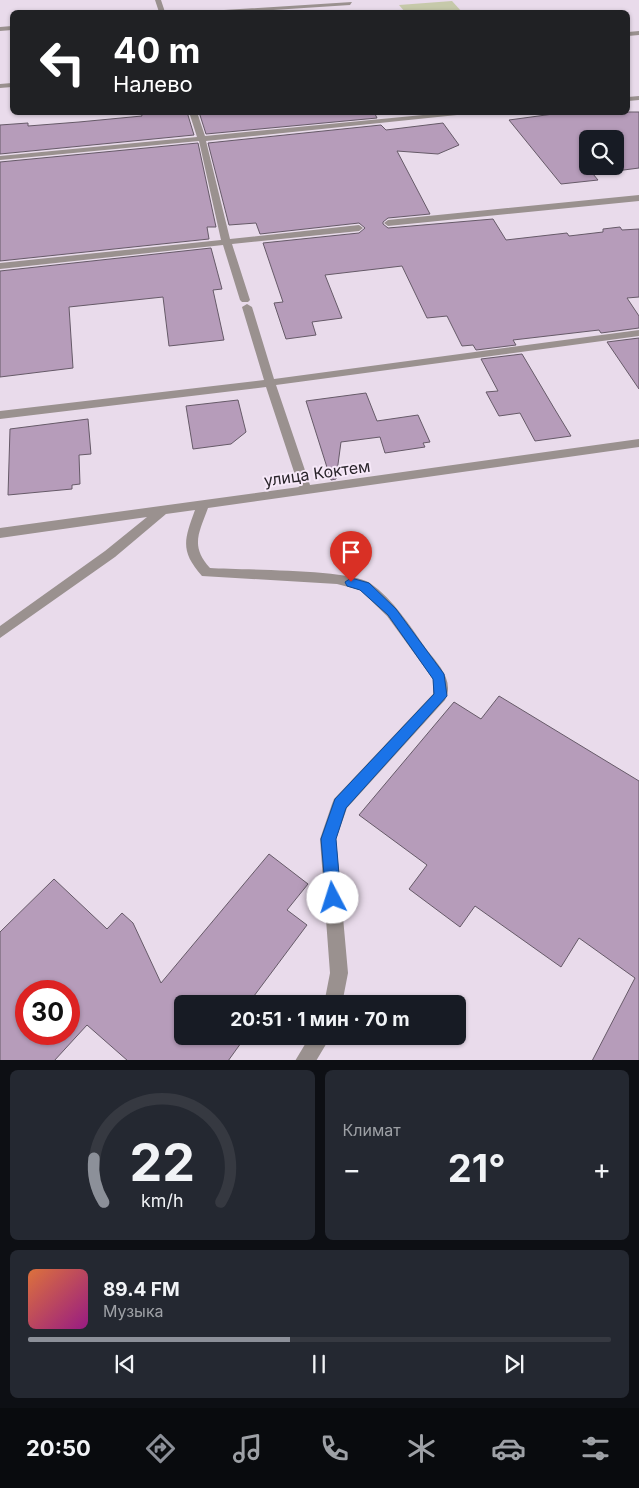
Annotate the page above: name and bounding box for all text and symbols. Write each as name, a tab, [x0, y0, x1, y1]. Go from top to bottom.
text: 40 m	[113, 29, 201, 71]
icon: left	[30, 30, 95, 95]
text: Налево	[113, 71, 193, 97]
map controls	[579, 130, 624, 175]
button: search	[579, 130, 624, 175]
street label: улица Коктем	[263, 456, 371, 490]
pin	[330, 531, 372, 582]
icon: arrive	[337, 538, 365, 566]
position arrow	[306, 871, 358, 923]
speed limit sign: 30	[15, 980, 80, 1045]
text: 20:51 · 1 мин · 70 m	[230, 1008, 410, 1031]
text: Климат	[343, 1120, 401, 1140]
text: 22	[129, 1131, 195, 1194]
text: 21°	[448, 1145, 506, 1191]
text: −	[343, 1152, 361, 1186]
text: +	[592, 1152, 611, 1186]
text: km/h	[141, 1190, 183, 1211]
text: 89.4 FM	[103, 1278, 180, 1301]
text: Музыка	[103, 1301, 164, 1321]
icon: previous	[111, 1350, 139, 1378]
icon: pause	[305, 1350, 333, 1378]
icon: next	[500, 1350, 528, 1378]
icon: directions	[143, 1431, 178, 1466]
icon: music	[230, 1431, 265, 1466]
icon: phone	[317, 1431, 352, 1466]
icon: climate	[404, 1431, 439, 1466]
icon: car	[491, 1431, 526, 1466]
icon: filters	[578, 1431, 613, 1466]
text: 20:50	[26, 1435, 91, 1461]

